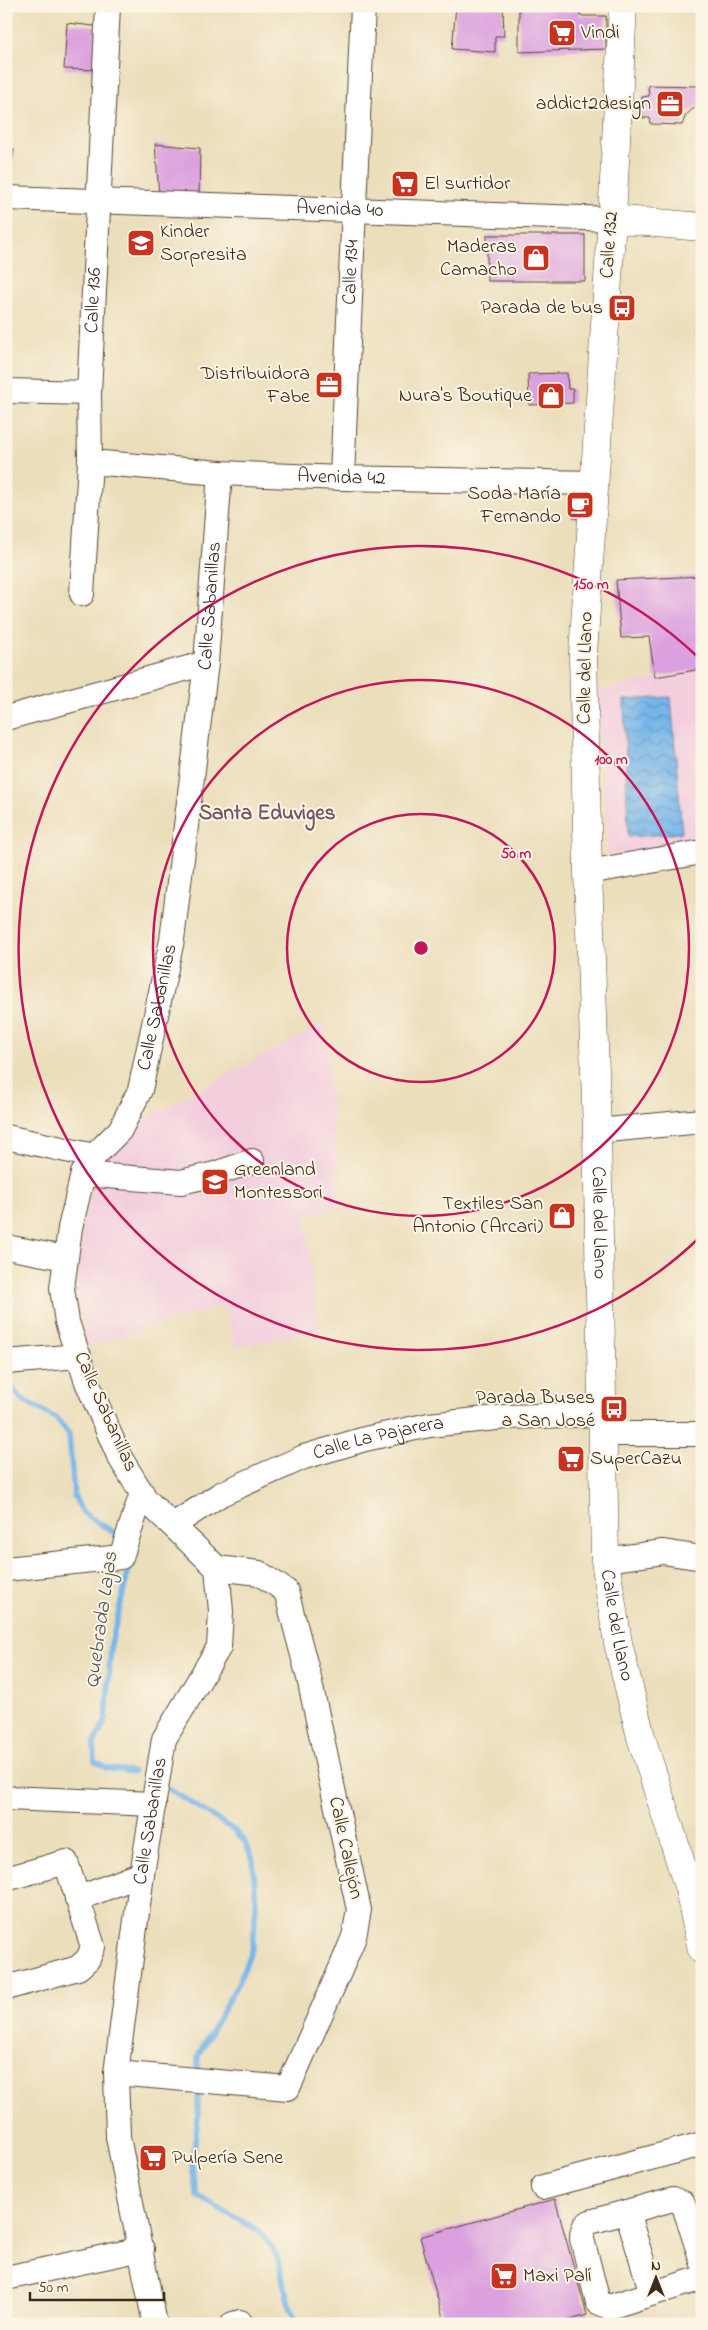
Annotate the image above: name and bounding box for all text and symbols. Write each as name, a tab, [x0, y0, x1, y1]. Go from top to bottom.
supermarket icon: Vindi	[547, 18, 577, 48]
place label: Vindi	[580, 19, 620, 48]
office icon: addict2design	[655, 89, 685, 119]
place label: addict2design	[536, 90, 651, 120]
supermarket icon: El surtidor	[390, 169, 420, 199]
place label: El surtidor	[424, 170, 511, 199]
street label: Avenida 40	[296, 194, 384, 226]
street label: Calle 132	[593, 211, 627, 279]
place label: Kinder Sorpresita	[160, 218, 247, 270]
school or university icon: Kinder Sorpresita	[126, 228, 156, 258]
place label: Maderas Camacho	[440, 233, 517, 285]
street label: Calle 134	[335, 239, 367, 306]
shop icon: Maderas Camacho	[521, 243, 551, 273]
street label: Calle 136	[77, 267, 110, 334]
bus stop icon: Parada de bus	[607, 293, 637, 323]
place label: Parada de bus	[480, 294, 603, 323]
place label: Distribuidora Fabe	[200, 360, 310, 412]
office icon: Distribuidora Fabe	[314, 370, 344, 400]
shop icon: Nura's Boutique	[536, 381, 566, 411]
place label: Nura's Boutique	[399, 382, 532, 411]
street label: Avenida 42	[297, 462, 386, 493]
place label: Soda María Fernando	[467, 480, 561, 532]
cafe icon: Soda María Fernando	[565, 490, 595, 520]
street label: Calle Sabanillas	[191, 541, 229, 672]
text: 150 m	[573, 574, 609, 596]
street label: Calle del Llano	[571, 611, 601, 725]
text: 100 m	[594, 749, 628, 771]
district label: Santa Eduviges	[199, 799, 336, 831]
text: 50 m	[501, 843, 532, 865]
centre of rings	[412, 939, 430, 957]
street label: Calle Sabanillas	[130, 941, 185, 1073]
place label: Greenland Montessori	[234, 1156, 323, 1208]
street label: Calle del Llano	[583, 1166, 614, 1279]
school or university icon: Greenland Montessori	[200, 1167, 230, 1197]
place label: Textiles San Antonio (Arcari)	[413, 1190, 543, 1242]
shop icon: Textiles San Antonio (Arcari)	[547, 1201, 577, 1231]
street label: Calle Sabanillas	[66, 1347, 144, 1477]
place label: Parada Buses a San José	[476, 1384, 595, 1436]
bus stop icon: Parada Buses a San José	[599, 1394, 629, 1424]
street label: Calle La Pajarera	[310, 1409, 445, 1468]
supermarket icon: SuperCazu	[556, 1444, 586, 1474]
place label: SuperCazu	[590, 1445, 682, 1474]
water label: Quebrada Lajas	[78, 1550, 126, 1690]
street label: Calle del Llano	[592, 1568, 641, 1684]
street label: Calle Sabanillas	[126, 1755, 175, 1887]
street label: Calle Callejón	[320, 1794, 370, 1902]
supermarket icon: Pulpería Sene	[138, 2143, 168, 2173]
place label: Pulpería Sene	[172, 2144, 283, 2173]
north arrow	[630, 2252, 680, 2302]
text: N	[651, 2256, 661, 2277]
supermarket icon: Maxi Palí	[489, 2261, 519, 2291]
place label: Maxi Palí	[523, 2262, 592, 2291]
scale bar	[30, 2270, 164, 2302]
text: 50 m	[38, 2277, 69, 2299]

